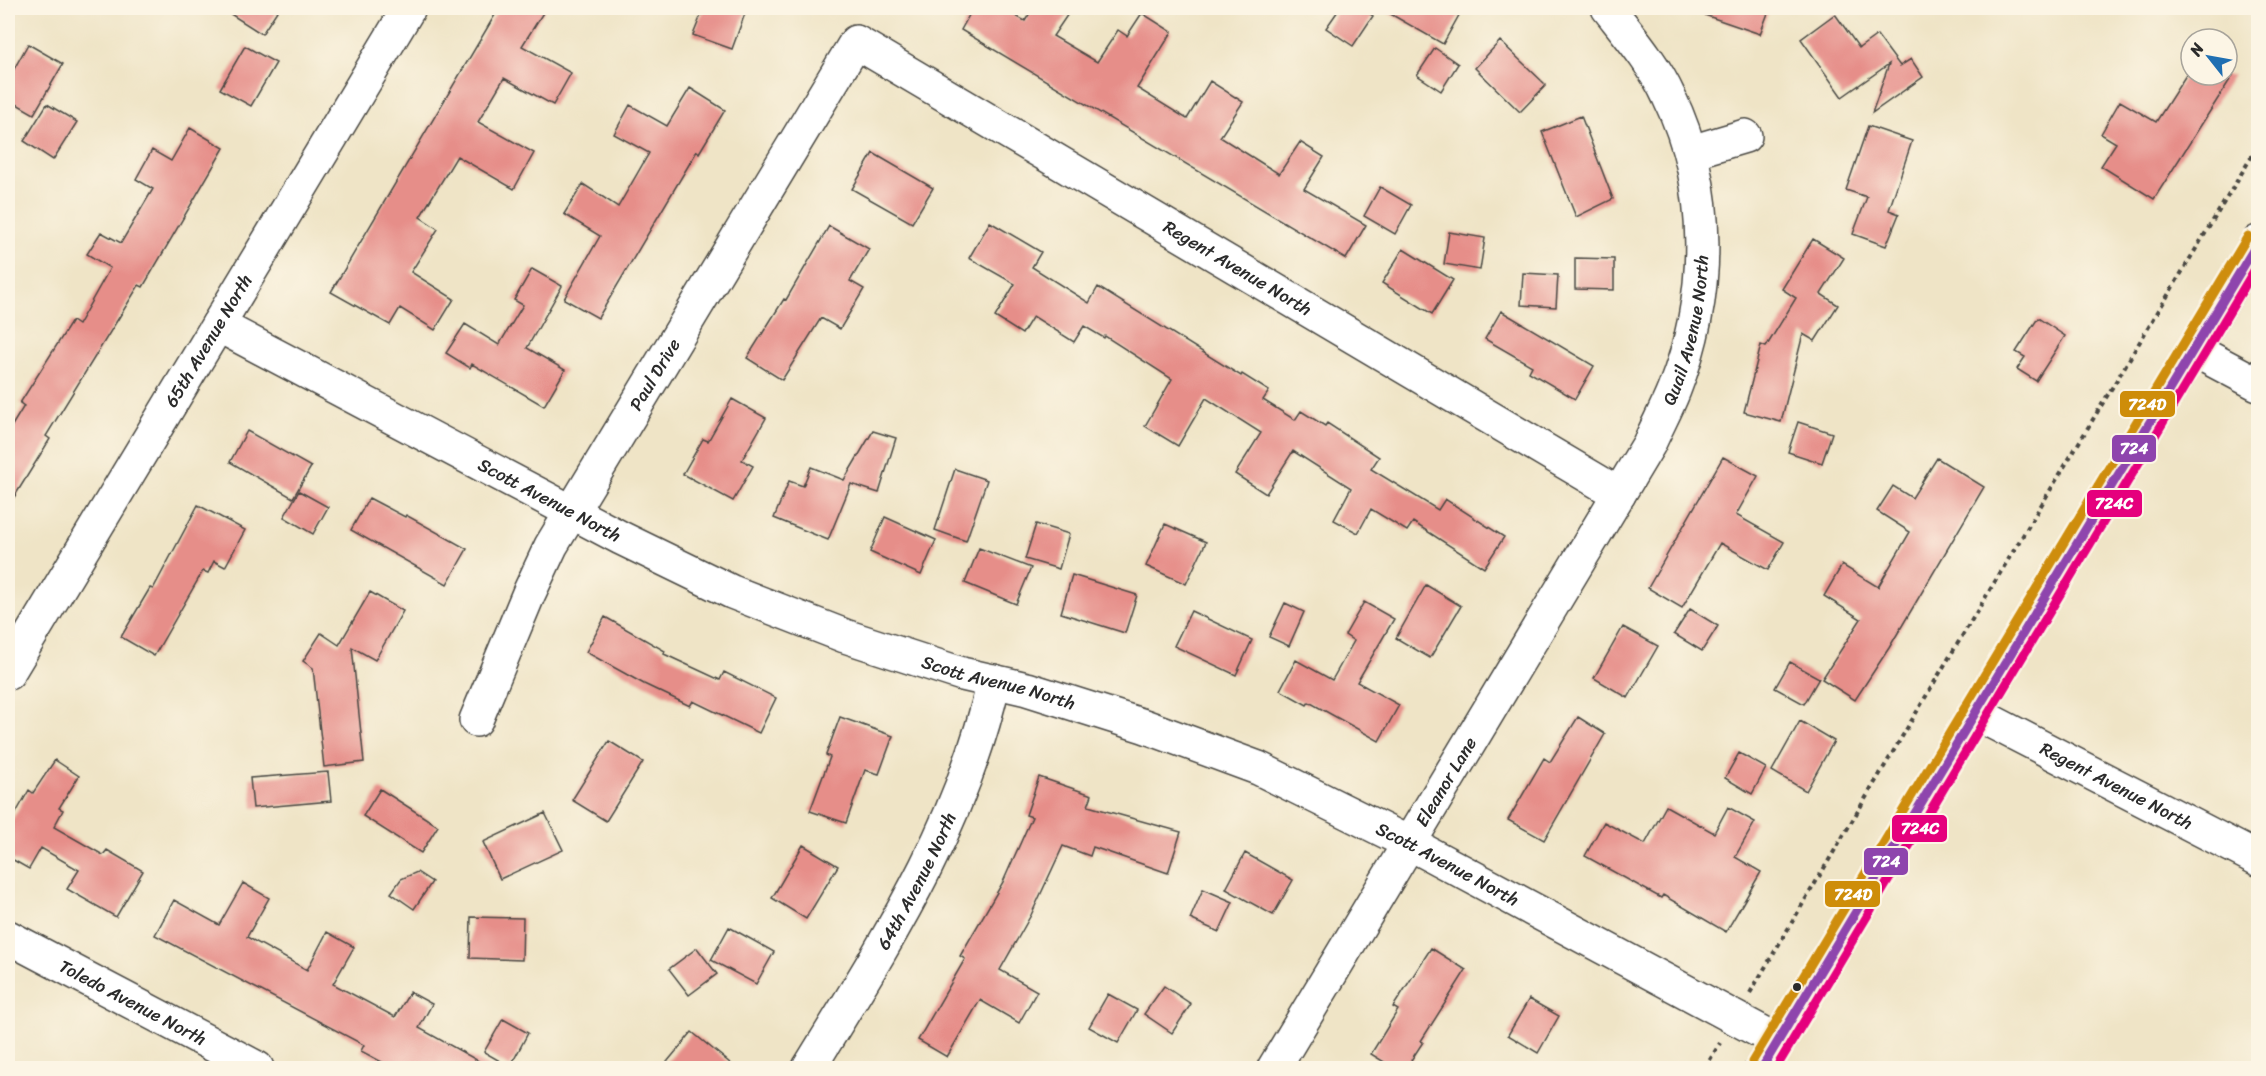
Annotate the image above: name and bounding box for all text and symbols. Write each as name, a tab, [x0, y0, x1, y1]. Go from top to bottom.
north arrow	[2179, 27, 2239, 87]
text: N	[2181, 37, 2212, 63]
street label: Regent Avenue North	[1157, 211, 1318, 325]
street label: Quail Avenue North	[1653, 255, 1718, 411]
street label: 65th Avenue North	[156, 268, 261, 414]
street label: Paul Drive	[620, 332, 689, 417]
line badge: 724D	[2119, 390, 2176, 418]
text: 724D	[2128, 390, 2166, 419]
line badge: 724	[2111, 434, 2157, 463]
text: 724	[2120, 434, 2148, 463]
street label: Scott Avenue North	[472, 449, 627, 551]
line badge: 724C	[2086, 489, 2143, 518]
text: 724C	[2095, 489, 2134, 518]
street label: Scott Avenue North	[917, 646, 1079, 719]
street label: Eleanor Lane	[1406, 730, 1486, 833]
street label: Regent Avenue North	[2034, 733, 2199, 839]
street label: 64th Avenue North	[868, 807, 965, 956]
street label: Scott Avenue North	[1370, 813, 1525, 915]
line badge: 724C	[1891, 814, 1948, 843]
text: 724C	[1901, 814, 1940, 843]
line badge: 724	[1863, 847, 1909, 876]
text: 724	[1872, 847, 1900, 876]
line badge: 724D	[1824, 880, 1881, 908]
text: 724D	[1834, 880, 1872, 909]
street label: Toledo Avenue North	[53, 951, 212, 1055]
unlabelled marker	[1791, 981, 1803, 993]

